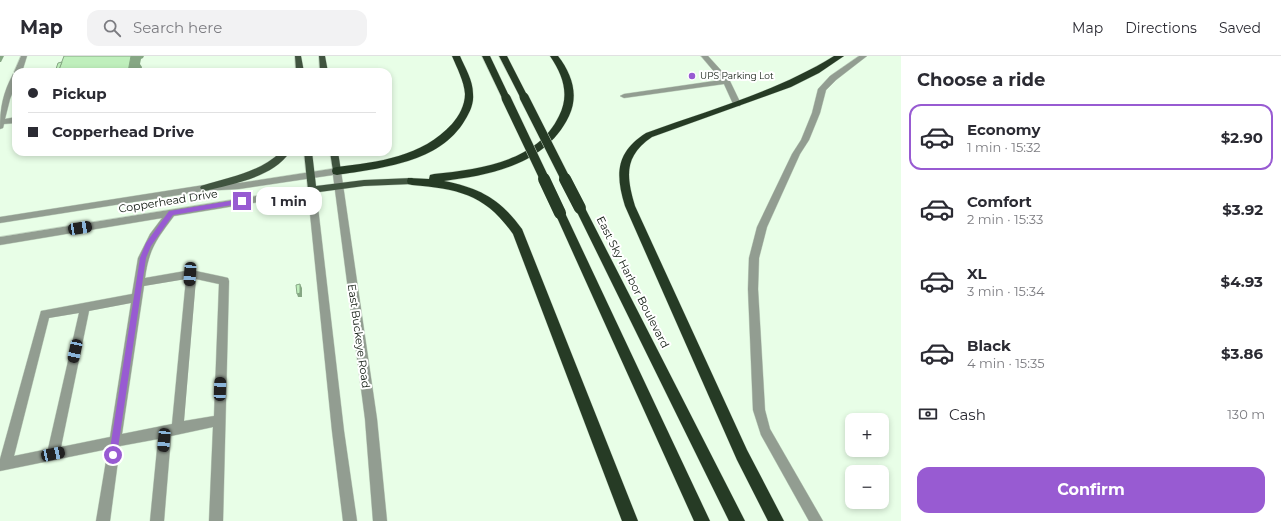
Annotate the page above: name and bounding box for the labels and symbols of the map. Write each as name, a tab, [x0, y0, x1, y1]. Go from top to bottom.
place label: UPS Parking Lot	[700, 70, 774, 81]
marker: UPS Parking Lot	[687, 71, 697, 81]
street label: Copperhead Drive	[118, 186, 219, 216]
callout: 1 min	[256, 187, 322, 215]
route end	[233, 192, 251, 210]
street label: East Sky Harbor Boulevard	[594, 214, 672, 350]
car	[67, 220, 93, 236]
car	[183, 262, 197, 286]
street label: East Buckeye Road	[345, 283, 373, 389]
car	[67, 338, 83, 364]
car	[214, 377, 226, 401]
car	[157, 428, 171, 452]
car	[40, 446, 66, 462]
route start	[104, 446, 122, 464]

